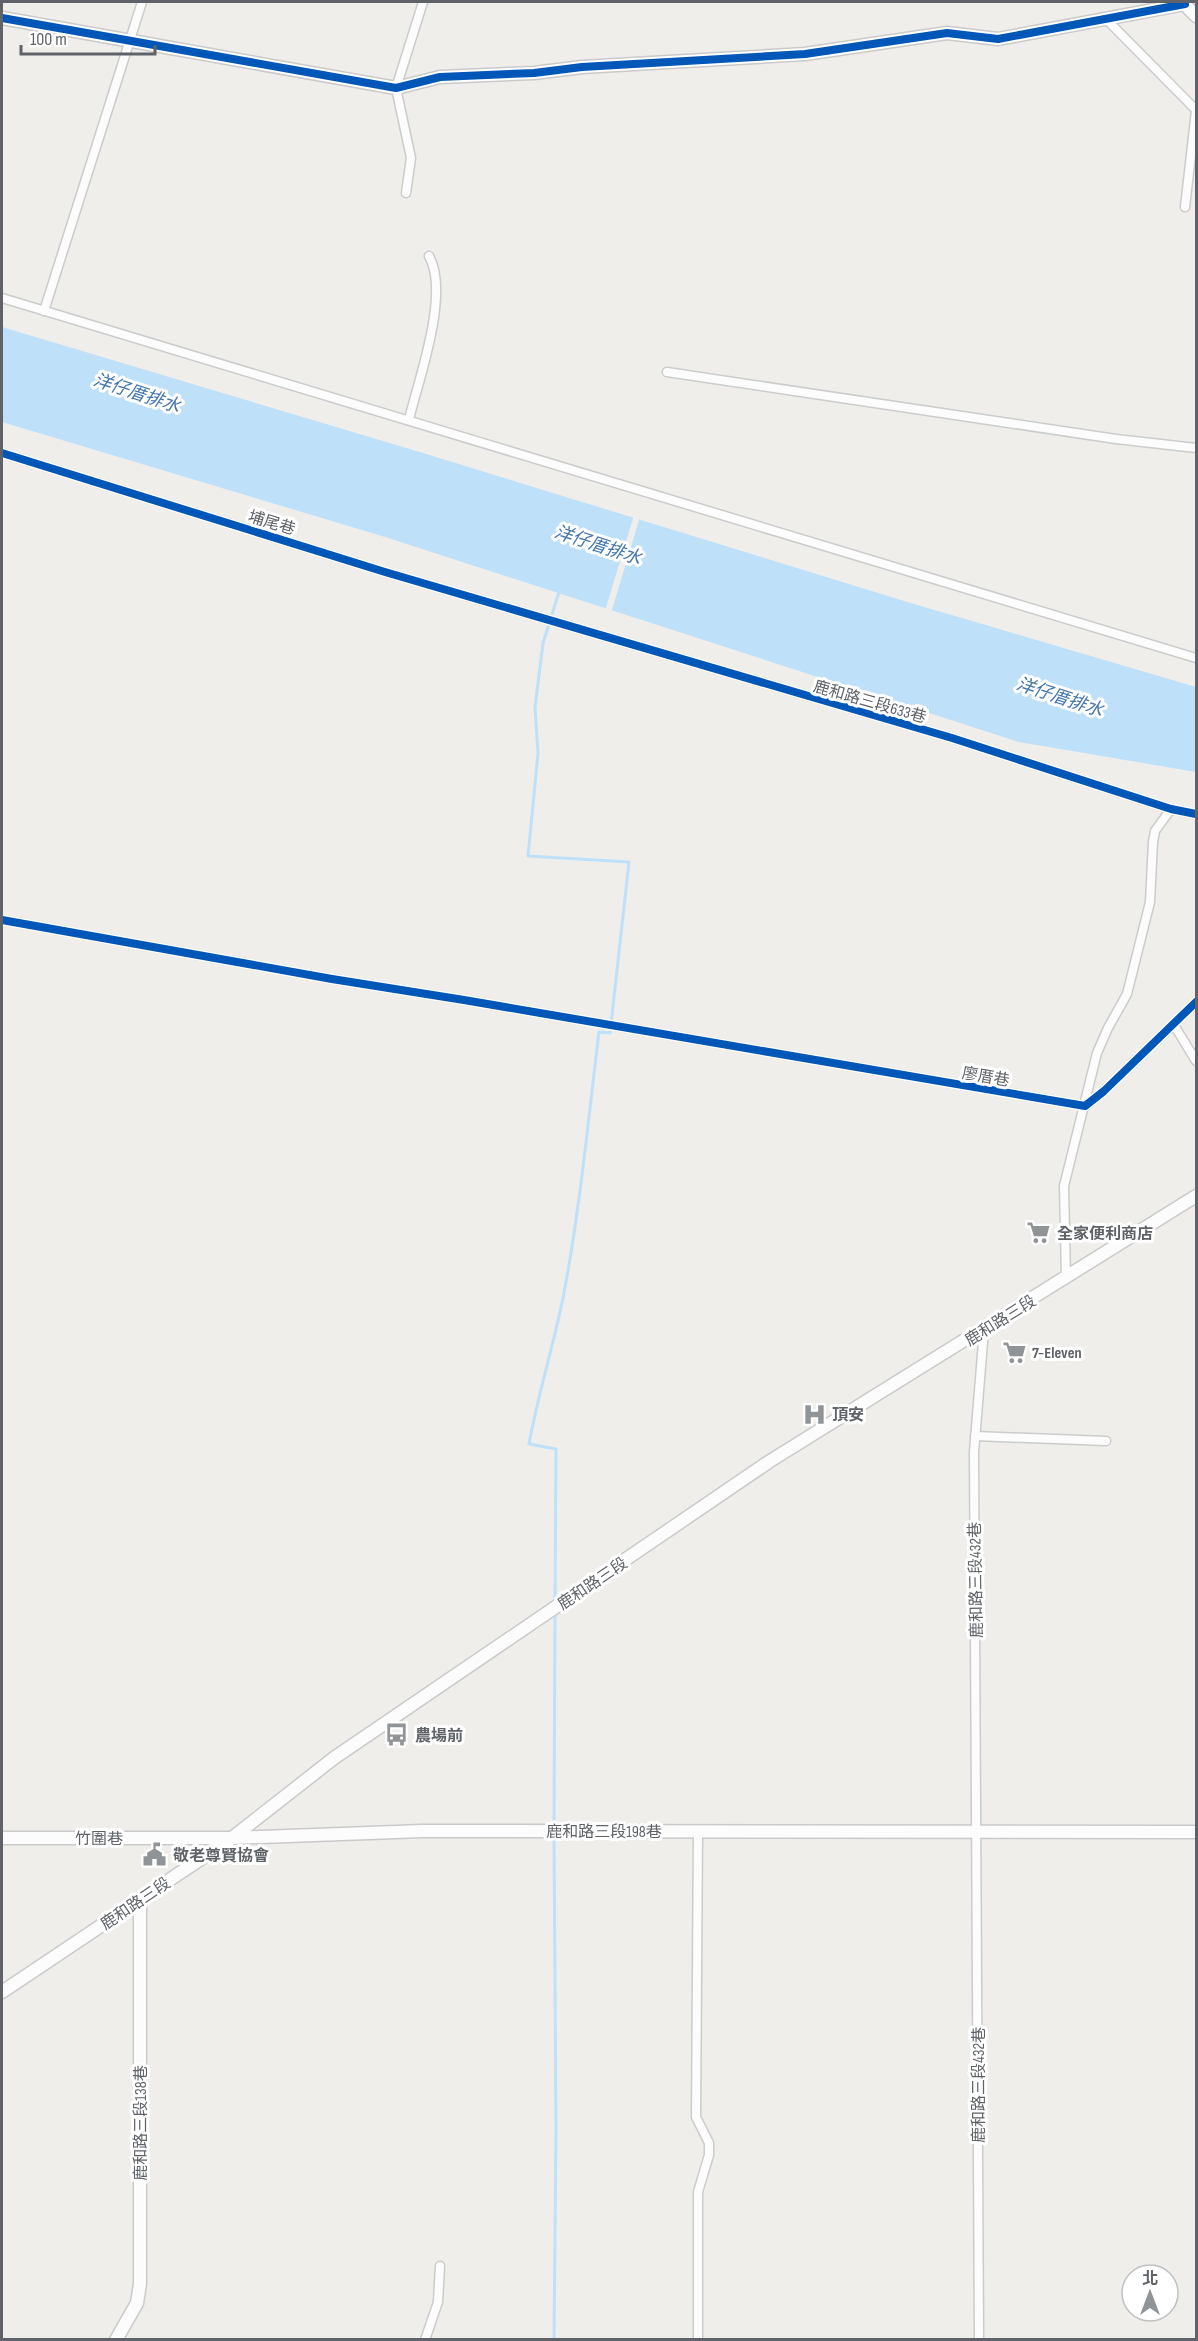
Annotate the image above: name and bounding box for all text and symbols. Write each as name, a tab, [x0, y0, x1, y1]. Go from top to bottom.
scale bar	[21, 18, 154, 56]
text: 100 m	[30, 29, 67, 50]
water label: 洋仔厝排水	[91, 370, 184, 418]
street label: 埔尾巷	[246, 507, 297, 540]
water label: 洋仔厝排水	[552, 522, 645, 570]
water label: 洋仔厝排水	[1014, 674, 1107, 722]
street label: 鹿和路三段633巷	[811, 677, 928, 728]
street label: 廖厝巷	[960, 1064, 1011, 1091]
supermarket icon: 全家便利商店	[1026, 1220, 1052, 1246]
place label: 全家便利商店	[1057, 1225, 1153, 1244]
street label: 鹿和路三段	[962, 1292, 1040, 1351]
supermarket icon: 7-Eleven	[1001, 1339, 1027, 1365]
place label: 7-Eleven	[1032, 1344, 1082, 1363]
hospital icon: 頂安	[801, 1401, 827, 1427]
place label: 頂安	[832, 1406, 864, 1425]
street label: 鹿和路三段432巷	[966, 1522, 987, 1638]
street label: 鹿和路三段	[554, 1554, 631, 1614]
bus stop icon: 農場前	[384, 1722, 410, 1748]
place label: 農場前	[415, 1727, 463, 1746]
street label: 鹿和路三段198巷	[546, 1823, 662, 1842]
street label: 竹圍巷	[75, 1830, 123, 1849]
public building icon: 敬老尊賢協會	[142, 1842, 168, 1868]
place label: 敬老尊賢協會	[173, 1846, 269, 1866]
street label: 鹿和路三段	[97, 1874, 174, 1934]
street label: 鹿和路三段432巷	[970, 2027, 989, 2143]
street label: 鹿和路三段138巷	[132, 2065, 151, 2181]
north arrow	[1120, 2263, 1180, 2323]
text: 北	[1142, 2270, 1158, 2289]

